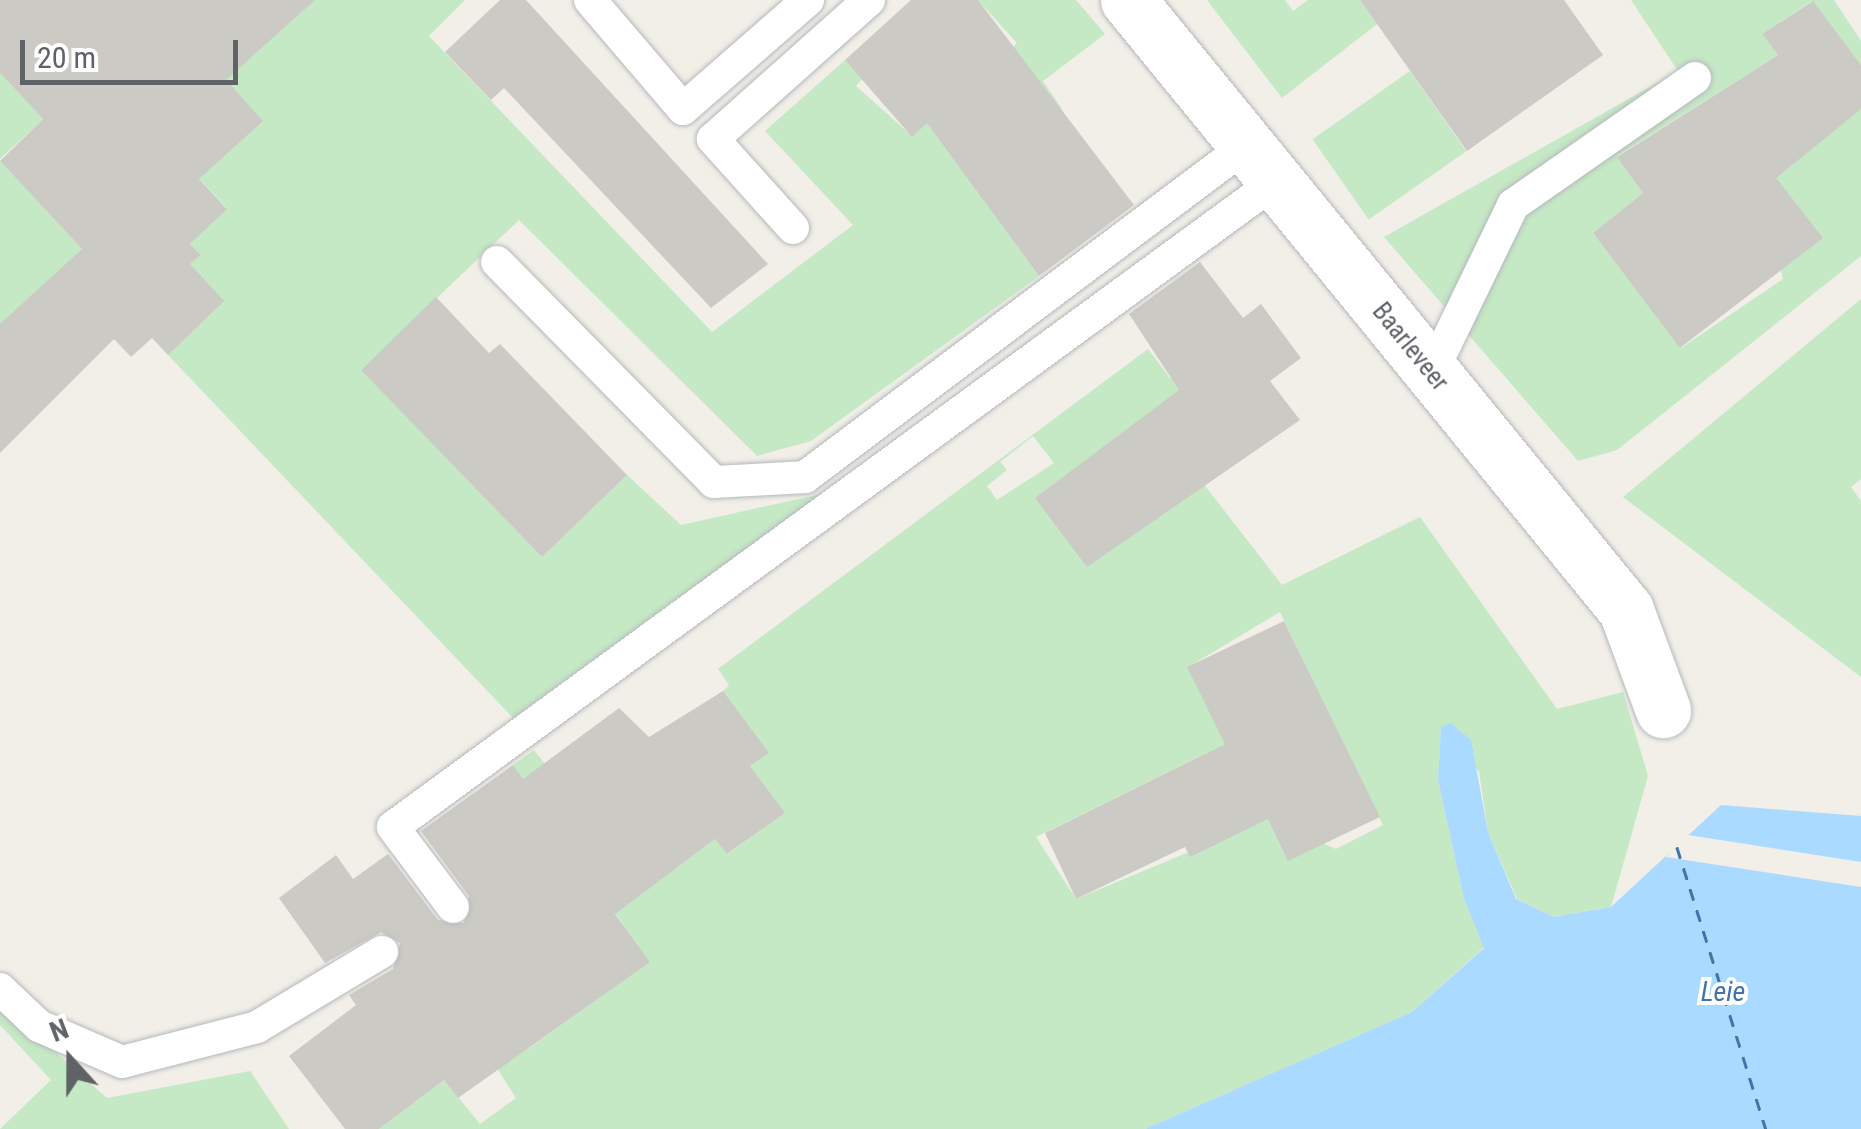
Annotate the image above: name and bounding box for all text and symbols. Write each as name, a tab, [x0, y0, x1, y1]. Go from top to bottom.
scale bar	[25, 20, 242, 82]
text: 20 m	[37, 40, 96, 75]
street label: Baarleveer	[1366, 297, 1454, 397]
water label: Leie	[1701, 975, 1745, 1009]
north arrow	[20, 1009, 120, 1109]
text: N	[45, 1012, 73, 1049]

